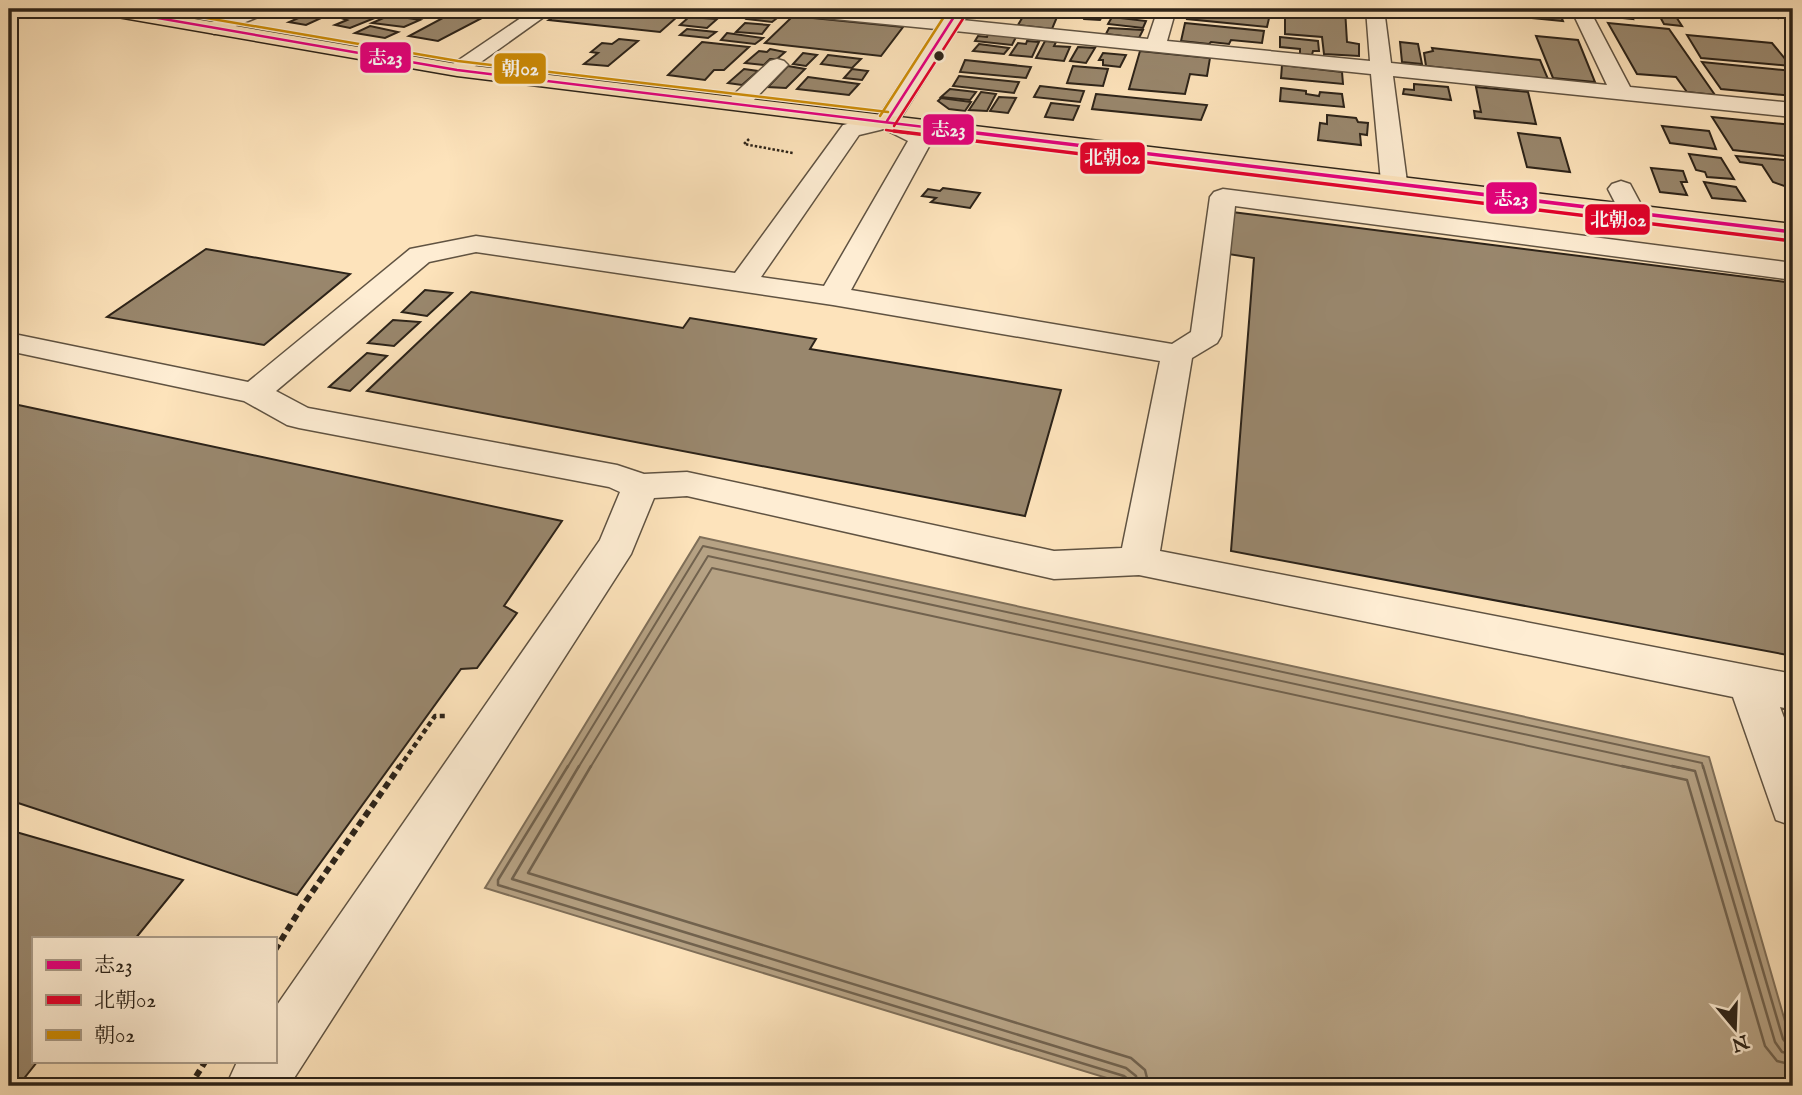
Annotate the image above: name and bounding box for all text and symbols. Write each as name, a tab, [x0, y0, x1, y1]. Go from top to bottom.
line badge: 志23	[359, 41, 412, 74]
text: 志23	[367, 47, 403, 71]
unlabelled marker	[932, 49, 946, 63]
line badge: 朝02	[493, 52, 547, 85]
text: 朝02	[501, 58, 539, 82]
line badge: 志23	[922, 113, 975, 146]
text: 志23	[930, 119, 966, 143]
line badge: 北朝02	[1079, 141, 1146, 175]
text: 北朝02	[1084, 147, 1140, 171]
line badge: 志23	[1485, 181, 1538, 215]
text: 志23	[1493, 188, 1529, 212]
line badge: 北朝02	[1584, 203, 1651, 236]
text: 北朝02	[1590, 209, 1646, 233]
legend	[32, 937, 276, 1064]
text: 志23	[94, 953, 133, 980]
text: 北朝02	[94, 988, 156, 1015]
north arrow	[1700, 993, 1770, 1064]
text: 朝02	[94, 1023, 135, 1050]
text: N	[1728, 1028, 1753, 1056]

